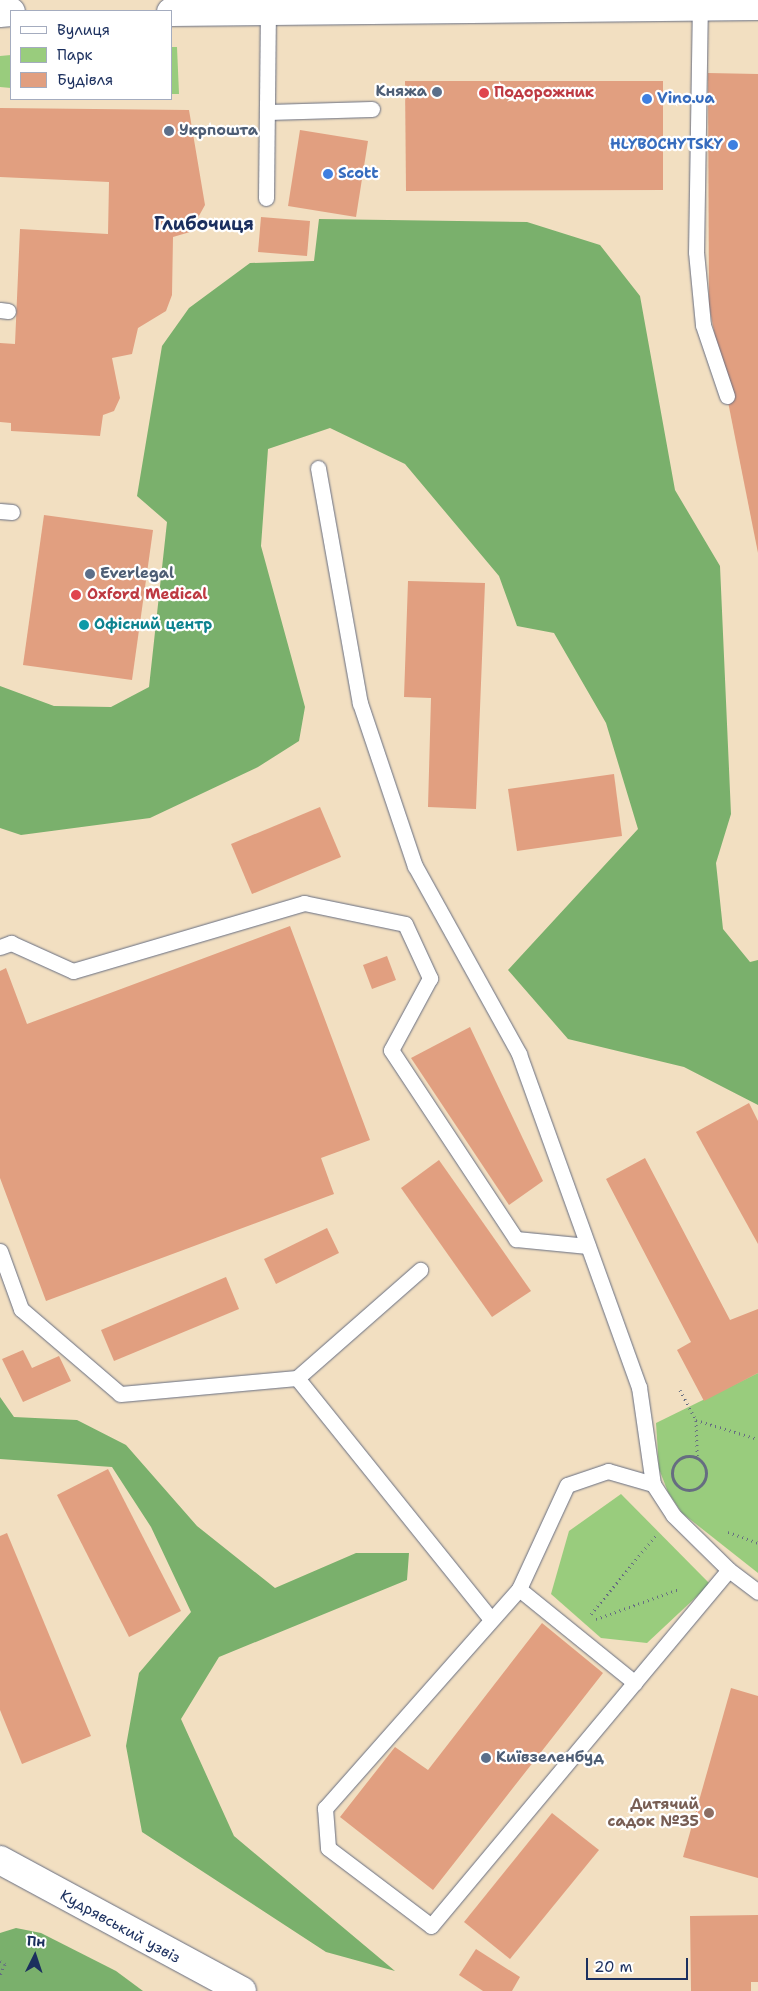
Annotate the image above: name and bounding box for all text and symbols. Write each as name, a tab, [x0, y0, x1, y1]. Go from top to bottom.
legend	[10, 10, 172, 100]
text: Вулиця	[57, 20, 110, 40]
text: Парк	[57, 45, 93, 65]
text: Будівля	[57, 70, 113, 90]
place label: Княжа	[375, 83, 427, 101]
place label: Подорожник	[494, 84, 594, 102]
marker: Княжа	[431, 86, 443, 98]
marker: Подорожник	[478, 87, 490, 99]
place label: Vino.ua	[657, 90, 715, 108]
marker: Vino.ua	[641, 93, 653, 105]
place label: Укрпошта	[179, 122, 258, 140]
marker: Укрпошта	[163, 125, 175, 137]
place label: HLYBOCHYTSKY	[610, 136, 723, 154]
marker: HLYBOCHYTSKY	[727, 139, 739, 151]
place label: Scott	[338, 165, 379, 183]
marker: Scott	[322, 168, 334, 180]
district label: Глибочиця	[154, 213, 254, 235]
place label: Everlegal	[100, 565, 174, 583]
marker: Everlegal	[84, 568, 96, 580]
place label: Oxford Medical	[87, 586, 208, 604]
marker: Oxford Medical	[69, 588, 83, 602]
place label: Офісний центр	[94, 616, 212, 634]
marker: Офісний центр	[78, 619, 90, 631]
place label: Київзеленбуд	[496, 1749, 604, 1767]
marker: Київзеленбуд	[480, 1752, 492, 1764]
place label: Дитячий садок №35	[608, 1795, 699, 1830]
marker: Дитячий садок №35	[703, 1807, 715, 1819]
street label: Кудрявський узвіз	[57, 1887, 183, 1967]
north arrow	[10, 1931, 60, 1981]
text: Пн	[26, 1931, 46, 1951]
scale bar	[588, 1948, 690, 1980]
text: 20 m	[594, 1957, 633, 1977]

